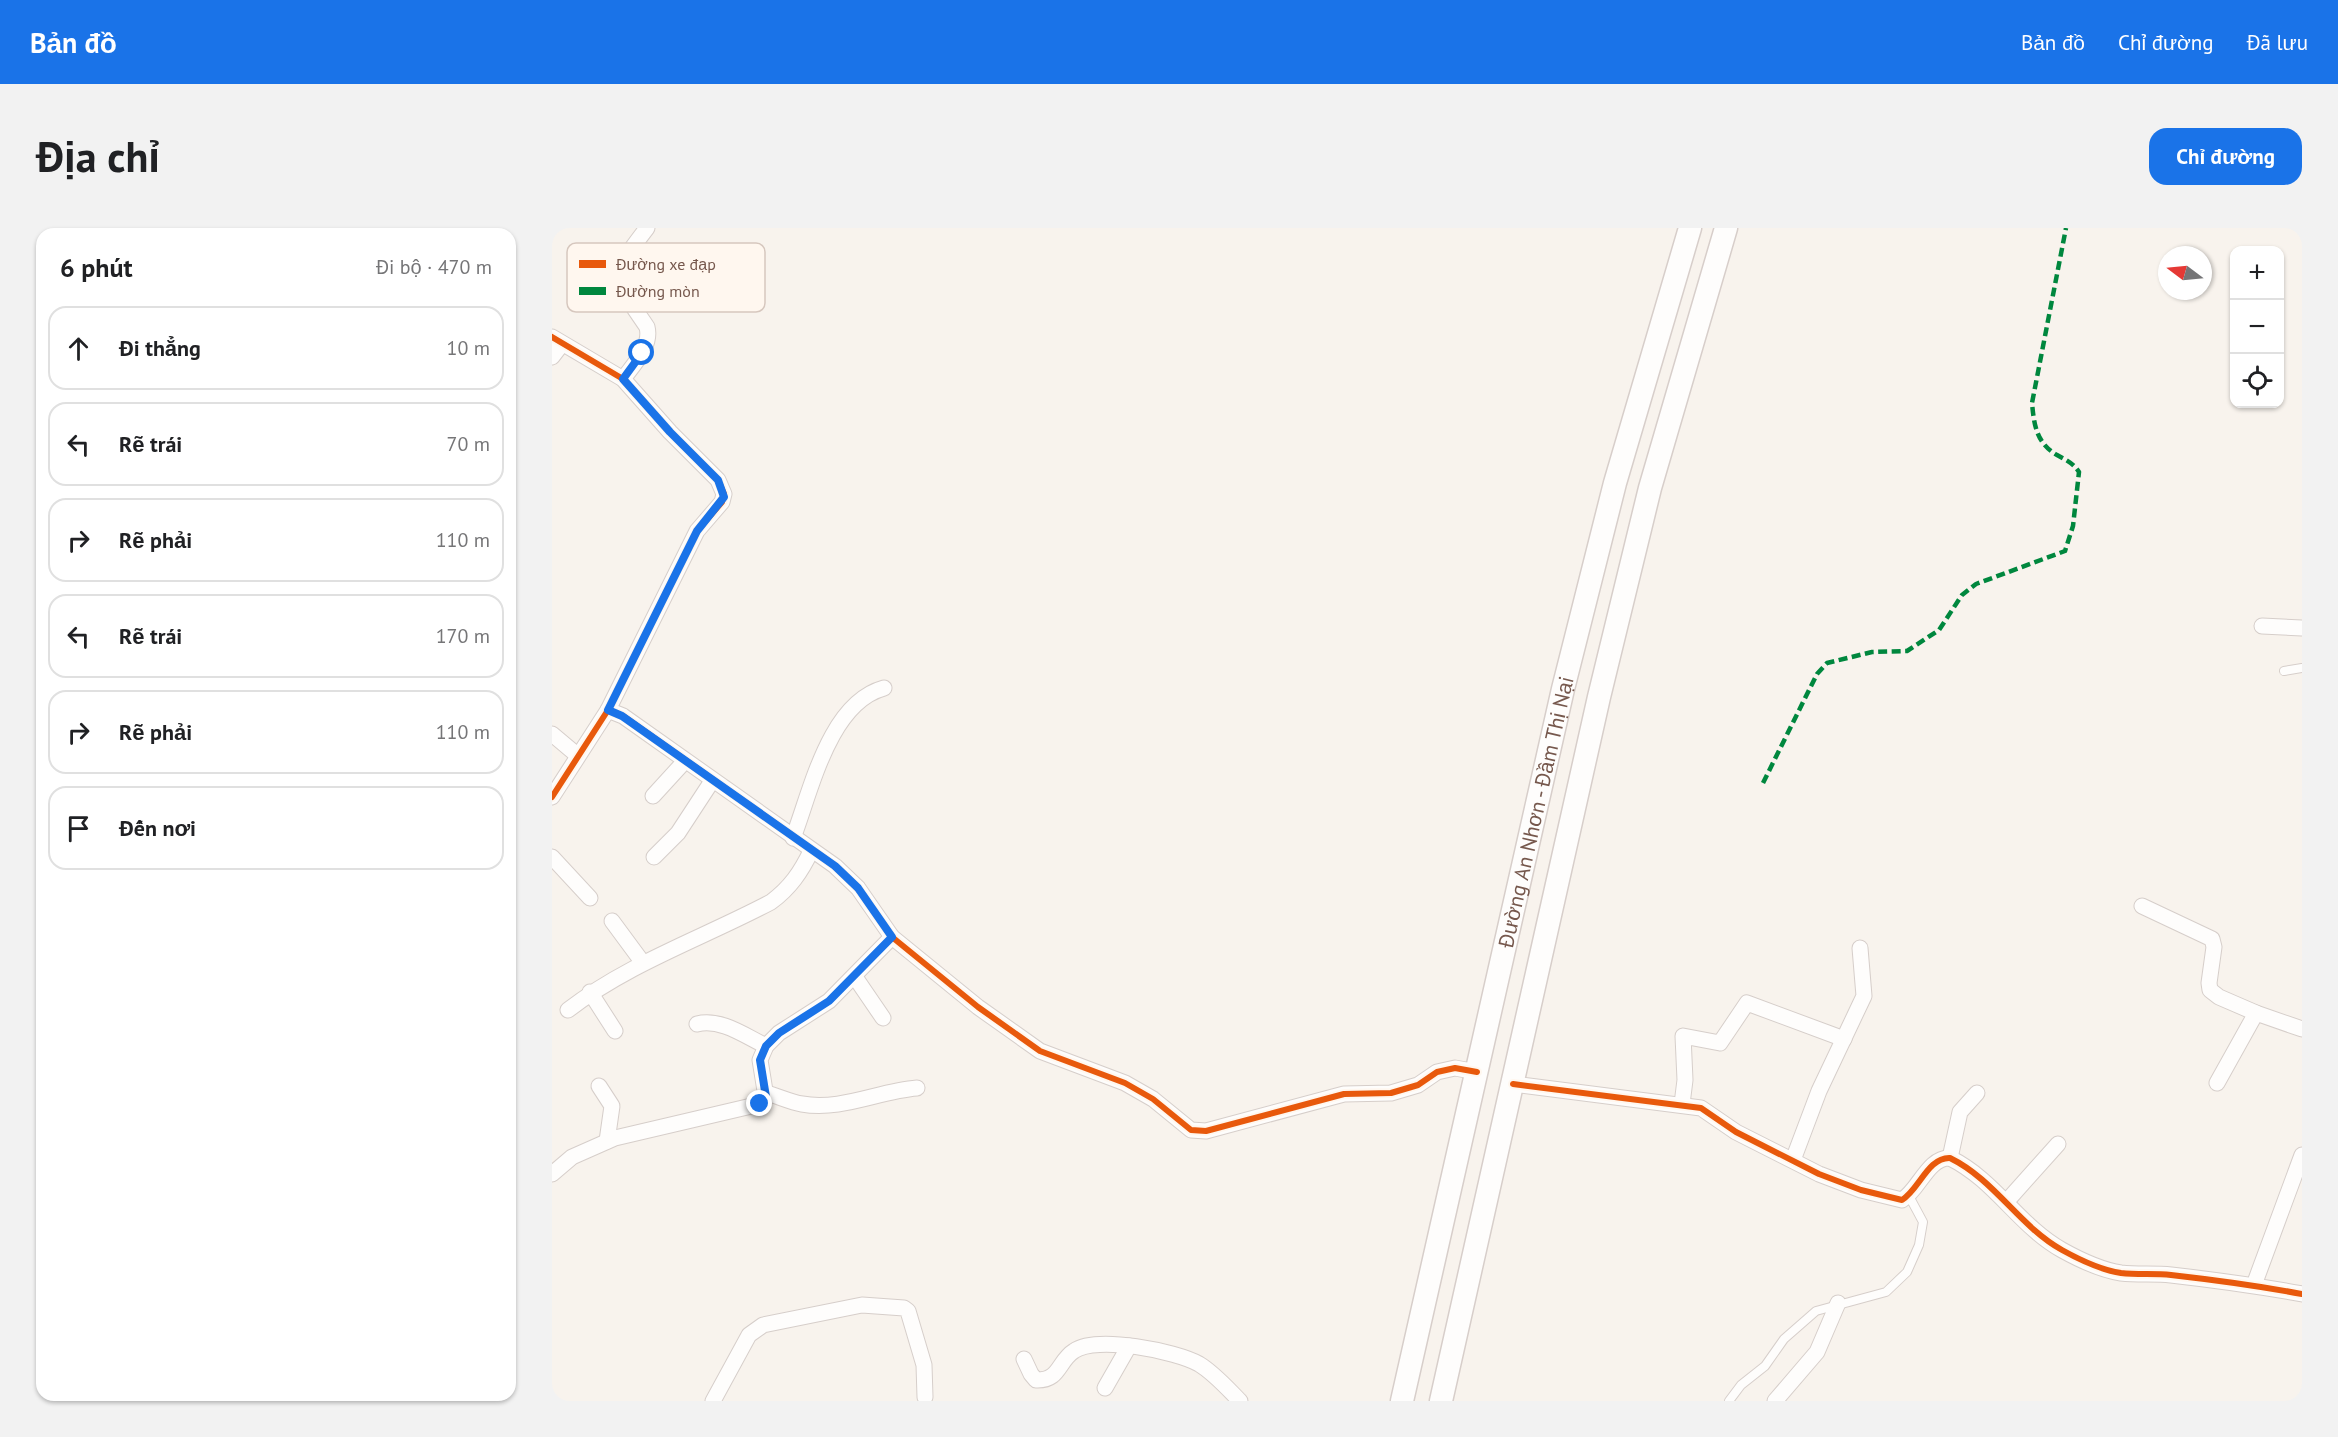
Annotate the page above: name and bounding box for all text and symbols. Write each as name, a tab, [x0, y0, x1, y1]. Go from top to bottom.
text: Bản đồ	[30, 24, 117, 61]
text: Bản đồ	[2021, 29, 2085, 56]
text: Chỉ đường	[2118, 29, 2214, 56]
text: Đã lưu	[2247, 29, 2308, 56]
button: Chỉ đường	[2149, 128, 2302, 185]
text: Địa chỉ	[36, 129, 160, 184]
legend	[567, 243, 765, 312]
north arrow	[2158, 246, 2212, 300]
map controls	[2230, 246, 2284, 408]
button: +	[2230, 246, 2284, 300]
text: 6 phút	[60, 251, 133, 284]
text: Đi bộ · 470 m	[376, 254, 492, 280]
text: Đường xe đạp	[615, 254, 716, 274]
text: Đường mòn	[615, 281, 700, 301]
button: −	[2230, 300, 2284, 354]
icon: ahead	[62, 332, 95, 365]
text: Đi thẳng	[119, 334, 201, 362]
text: 10 m	[447, 335, 490, 361]
route start	[628, 339, 654, 365]
button: locate	[2230, 354, 2284, 408]
icon: left	[62, 428, 95, 461]
text: Rẽ trái	[119, 430, 182, 458]
text: 70 m	[447, 431, 490, 457]
icon: right	[62, 524, 95, 557]
text: Rẽ phải	[119, 526, 192, 554]
text: 110 m	[436, 527, 490, 553]
icon: left	[62, 620, 95, 653]
text: Rẽ trái	[119, 622, 182, 650]
text: 170 m	[436, 623, 490, 649]
street label: Đường An Nhơn - Đầm Thị Nại	[1491, 673, 1579, 951]
icon: right	[62, 716, 95, 749]
text: Rẽ phải	[119, 718, 192, 746]
text: 110 m	[436, 719, 490, 745]
icon: arrive	[62, 812, 95, 845]
text: Đến nơi	[119, 814, 196, 842]
route end	[746, 1090, 772, 1116]

